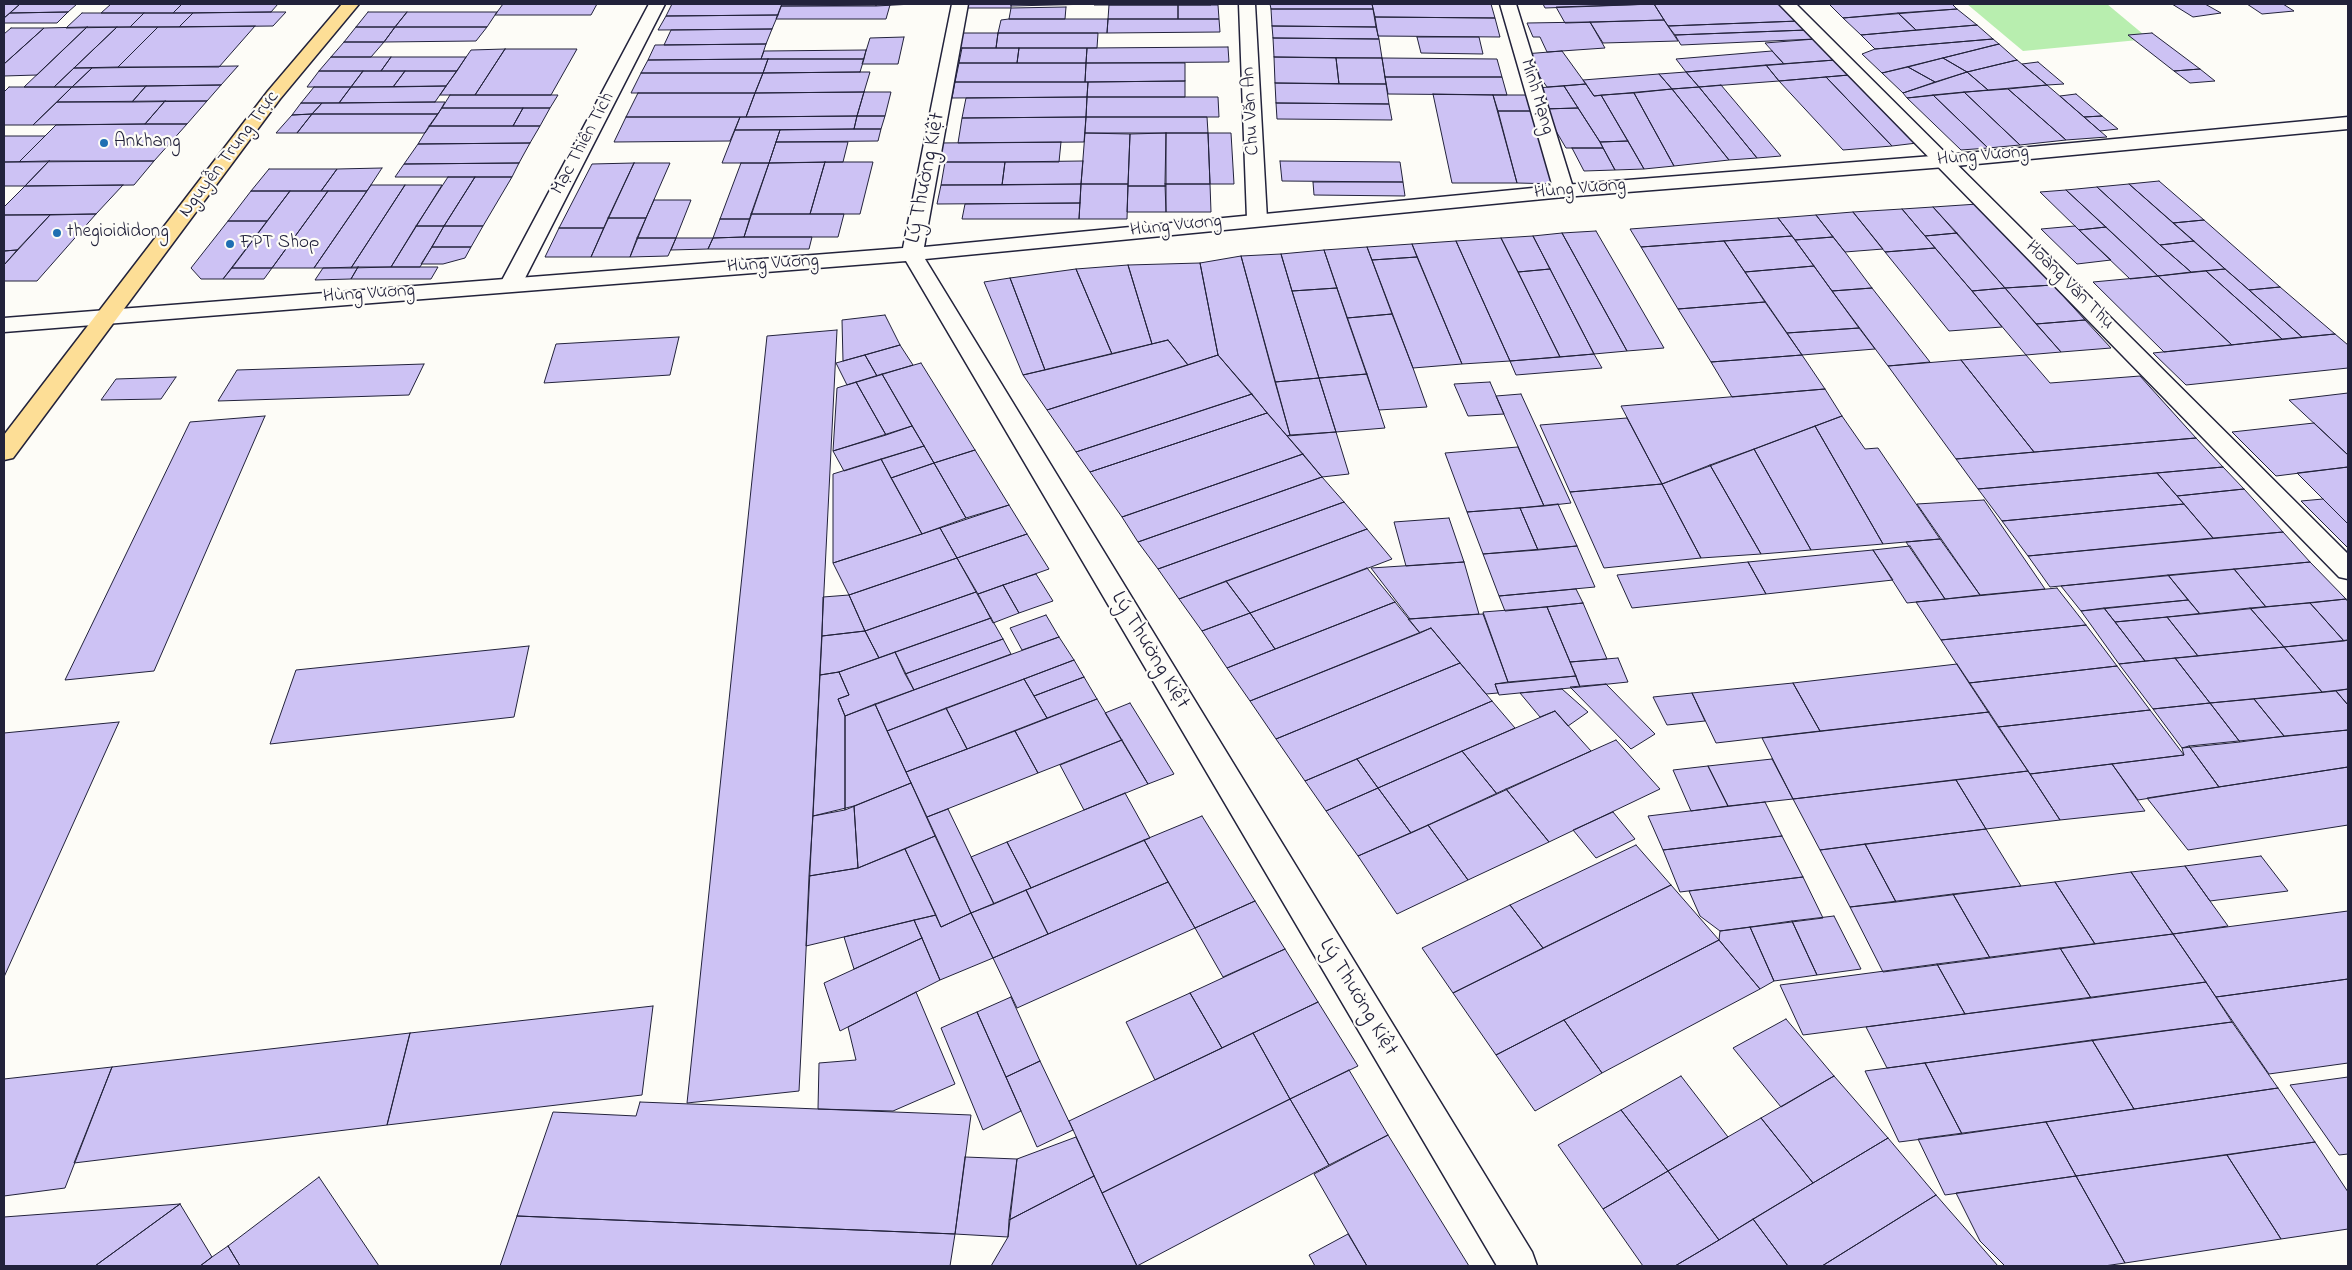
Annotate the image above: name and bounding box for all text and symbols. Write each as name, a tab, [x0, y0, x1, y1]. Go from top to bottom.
street label: Minh Mạng	[1514, 56, 1558, 138]
street label: Chu Văn An	[1238, 66, 1266, 156]
street label: Nguyễn Trung Trực	[175, 87, 285, 223]
street label: Mạc Thiên Tích	[547, 89, 621, 199]
street label: Lý Thường Kiệt	[901, 110, 953, 246]
place label: Ankhang	[114, 132, 181, 154]
marker: Ankhang	[98, 137, 110, 149]
street label: Hùng Vương	[1936, 142, 2030, 172]
street label: Hùng Vương	[1533, 175, 1627, 205]
street label: Hùng Vương	[1129, 211, 1223, 243]
place label: thegioididong	[67, 222, 169, 244]
marker: thegioididong	[51, 227, 63, 239]
place label: FPT Shop	[240, 233, 319, 255]
street label: Hoàng Văn Thụ	[2020, 237, 2118, 335]
marker: FPT Shop	[224, 238, 236, 250]
street label: Hùng Vương	[726, 250, 820, 280]
street label: Hùng Vương	[322, 280, 416, 310]
street label: Lý Thường Kiệt	[1104, 587, 1194, 715]
street label: Lý Thường Kiệt	[1312, 934, 1402, 1062]

